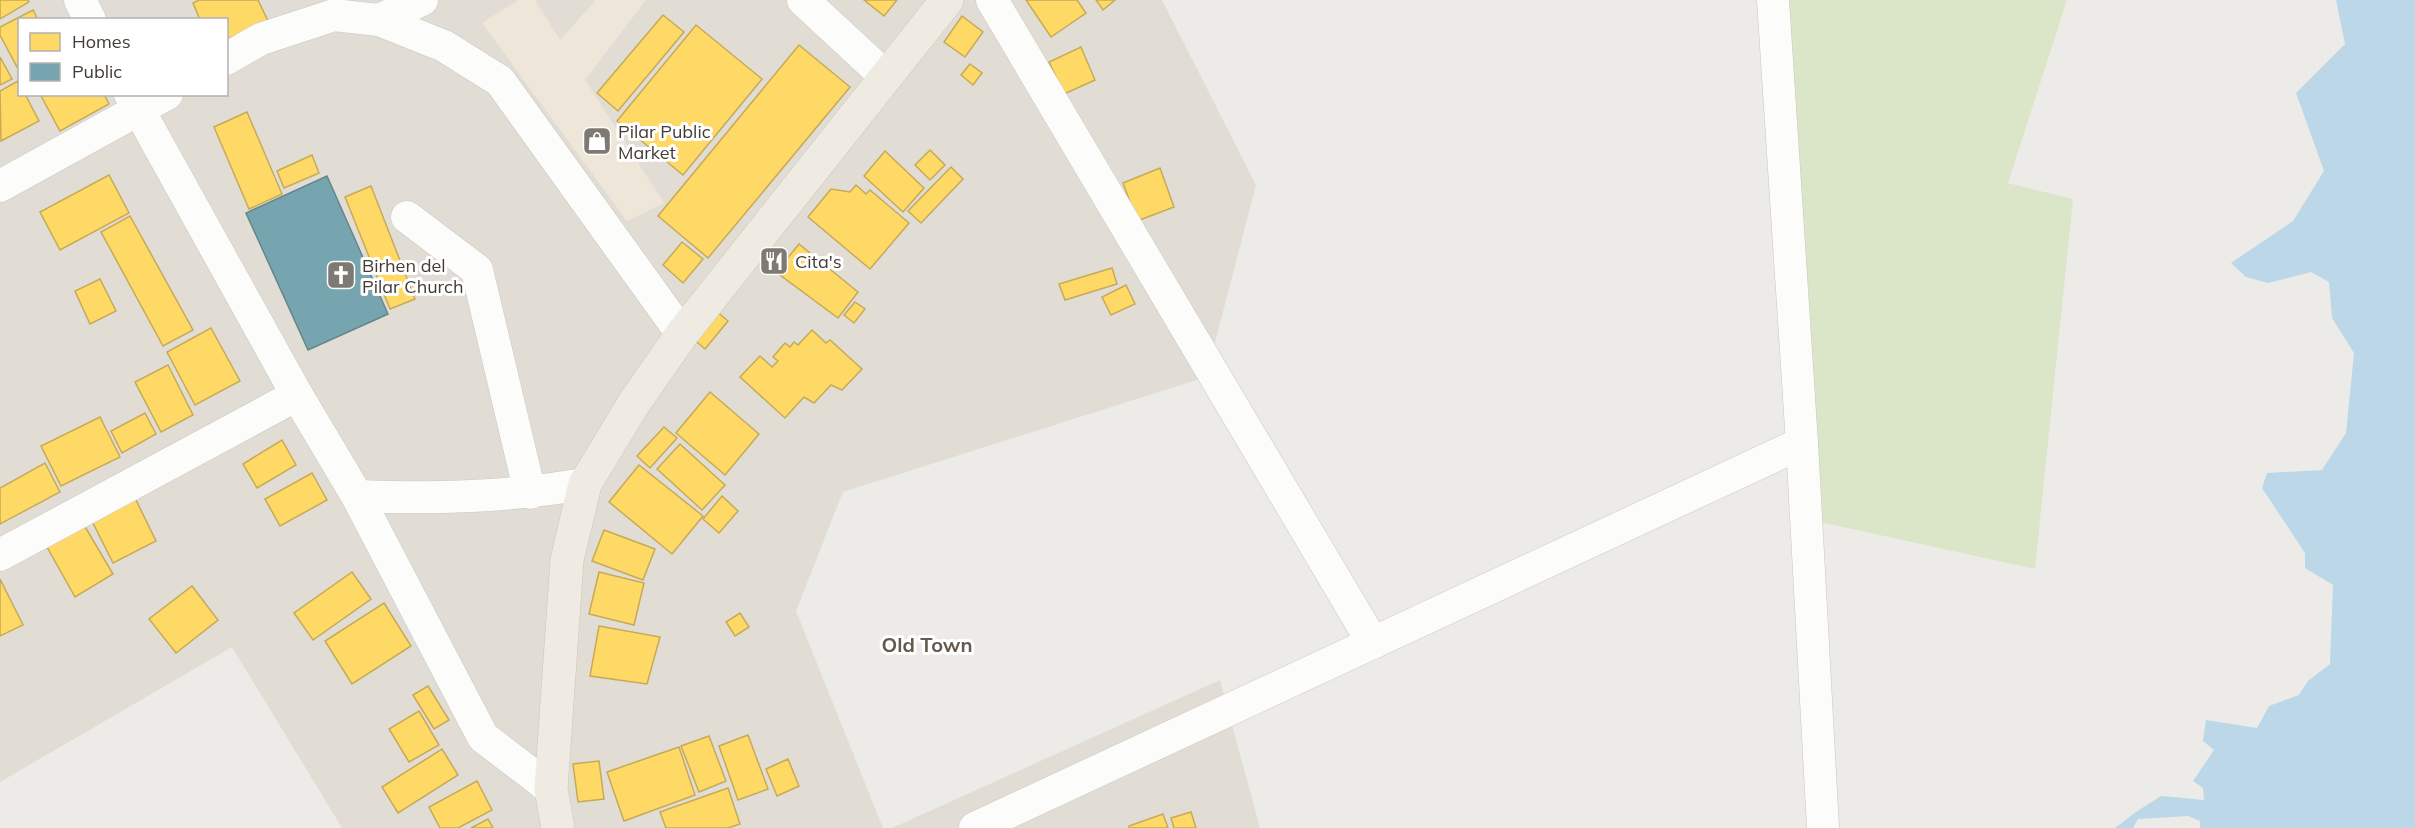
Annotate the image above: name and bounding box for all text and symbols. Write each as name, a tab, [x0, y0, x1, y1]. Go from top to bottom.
legend	[18, 18, 228, 96]
text: Homes	[72, 30, 131, 53]
text: Public	[72, 60, 122, 83]
place label: Pilar Public Market	[618, 120, 711, 164]
shop icon: Pilar Public Market	[581, 125, 613, 157]
restaurant icon: Cita's	[758, 245, 790, 277]
place label: Cita's	[795, 250, 842, 273]
place label: Birhen del Pilar Church	[362, 254, 463, 298]
church icon: Birhen del Pilar Church	[325, 259, 357, 291]
district label: Old Town	[881, 632, 973, 657]

